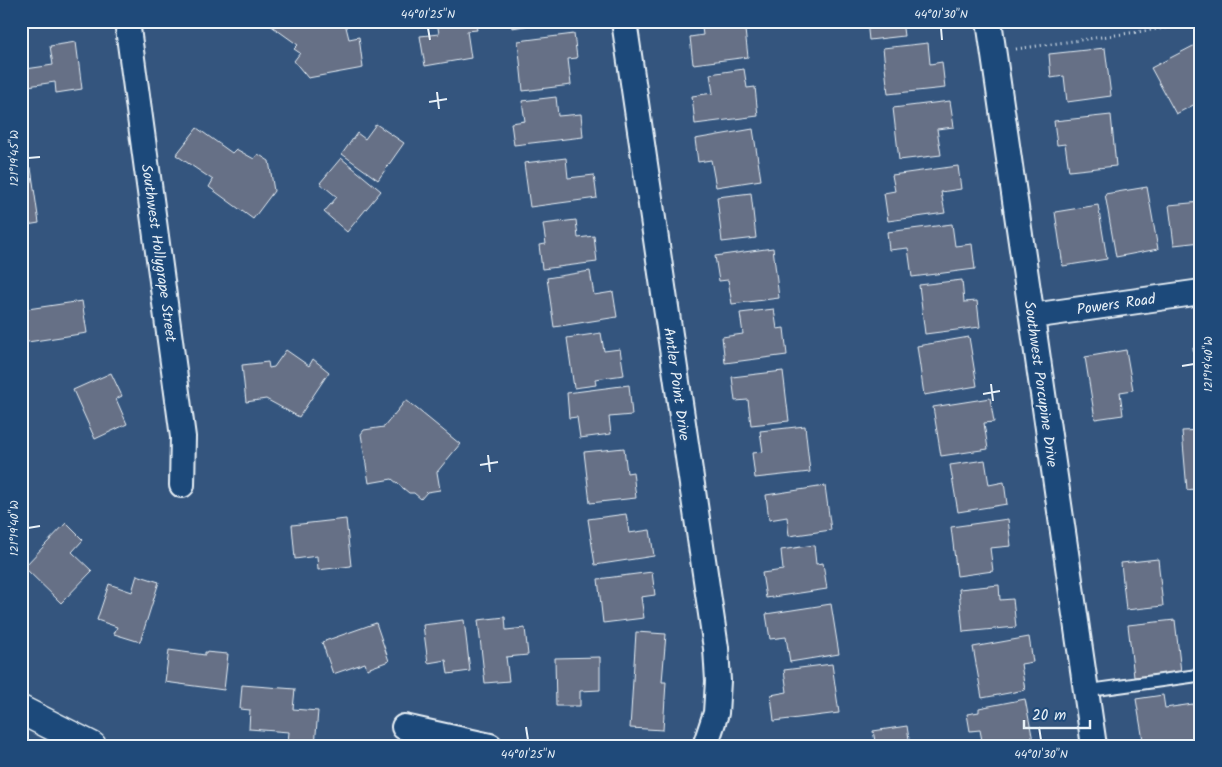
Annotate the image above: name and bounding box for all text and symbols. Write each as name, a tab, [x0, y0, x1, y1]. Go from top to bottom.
text: 44°01'25"N	[401, 5, 455, 24]
text: 44°01'30"N	[914, 5, 968, 24]
text: 121°19'45"W	[5, 130, 24, 186]
street label: Southwest Hollygrape Street	[134, 163, 182, 344]
street label: Powers Road	[1075, 288, 1158, 322]
street label: Southwest Porcupine Drive	[1016, 300, 1064, 469]
street label: Antler Point Drive	[656, 326, 696, 442]
text: 121°19'40"W	[1199, 336, 1218, 392]
text: 121°19'40"W	[5, 500, 24, 556]
scale bar	[1024, 697, 1091, 729]
text: 20 m	[1032, 704, 1066, 728]
text: 44°01'25"N	[501, 745, 555, 764]
text: 44°01'30"N	[1014, 745, 1068, 764]

